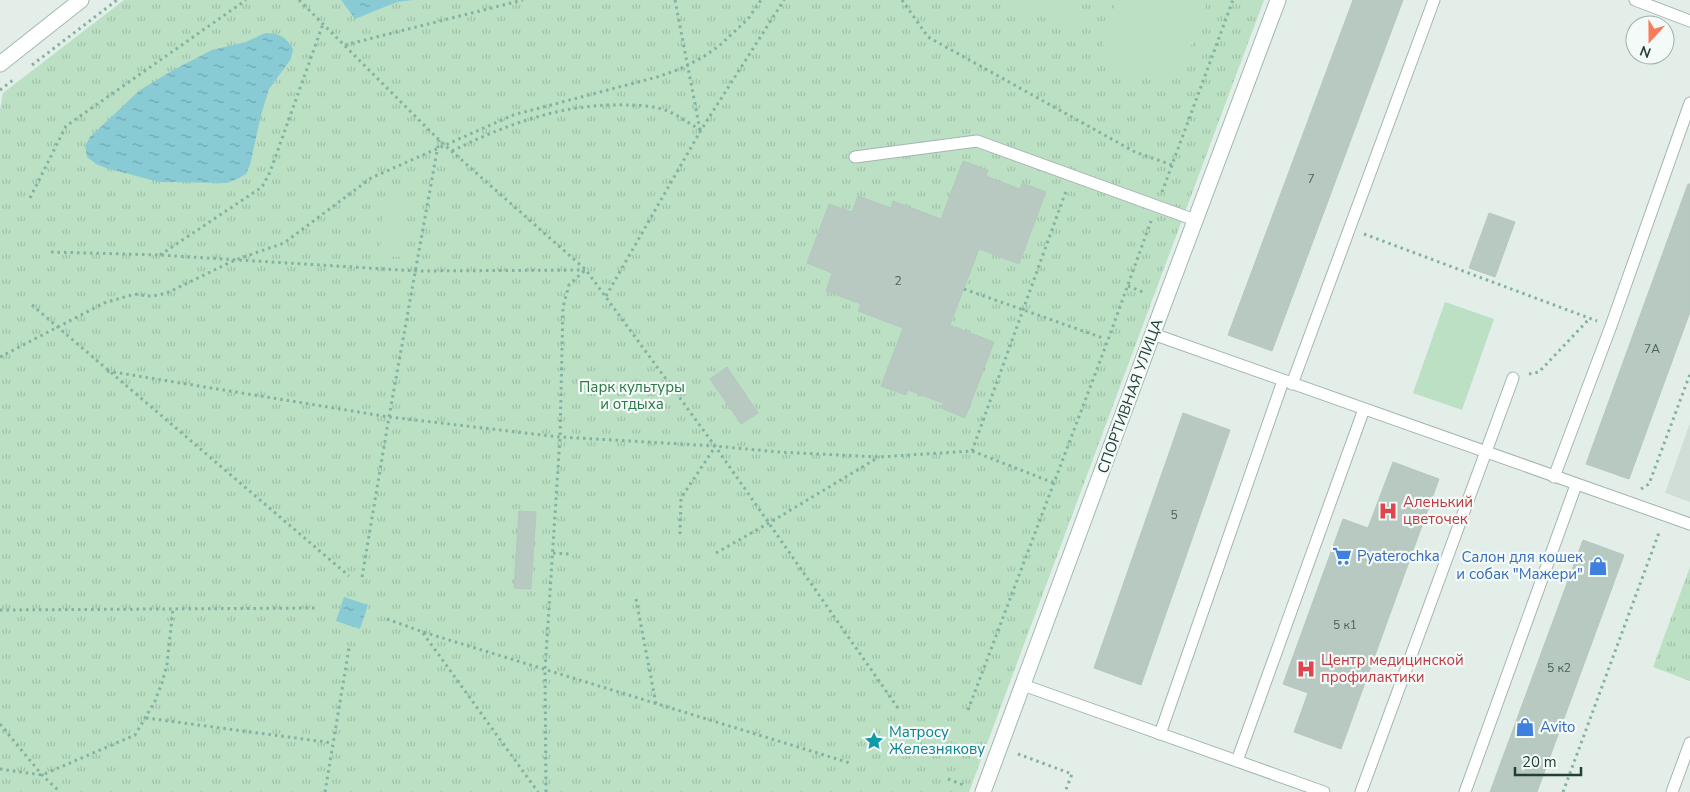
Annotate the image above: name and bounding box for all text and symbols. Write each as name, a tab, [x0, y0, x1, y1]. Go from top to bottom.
north arrow	[1625, 15, 1675, 65]
text: N	[1637, 41, 1654, 62]
house number: 7	[1307, 171, 1315, 187]
house number: 2	[894, 273, 902, 289]
street label: СПОРТИВНАЯ УЛИЦА	[1093, 316, 1167, 476]
house number: 7А	[1644, 341, 1660, 357]
park label: Парк культуры и отдыха	[579, 377, 685, 414]
place label: Аленький цветочек	[1403, 492, 1473, 529]
hospital icon: Аленький цветочек	[1377, 500, 1399, 522]
house number: 5	[1170, 507, 1178, 523]
supermarket icon: Pyaterochka	[1331, 545, 1353, 567]
place label: Pyaterochka	[1357, 546, 1440, 566]
place label: Салон для кошек и собак "Мажери"	[1456, 547, 1583, 584]
shop icon: Салон для кошек и собак "Мажери"	[1587, 555, 1609, 577]
house number: 5 к1	[1333, 617, 1357, 633]
place label: Центр медицинской профилактики	[1321, 650, 1464, 687]
hospital icon: Центр медицинской профилактики	[1295, 658, 1317, 680]
house number: 5 к2	[1547, 660, 1571, 676]
shop icon: Avito	[1514, 716, 1536, 738]
place label: Avito	[1540, 717, 1575, 737]
place label: Матросу Железнякову	[889, 722, 985, 759]
place icon: Матросу Железнякову	[863, 730, 885, 752]
scale bar	[1515, 744, 1581, 776]
text: 20 m	[1522, 752, 1557, 772]

